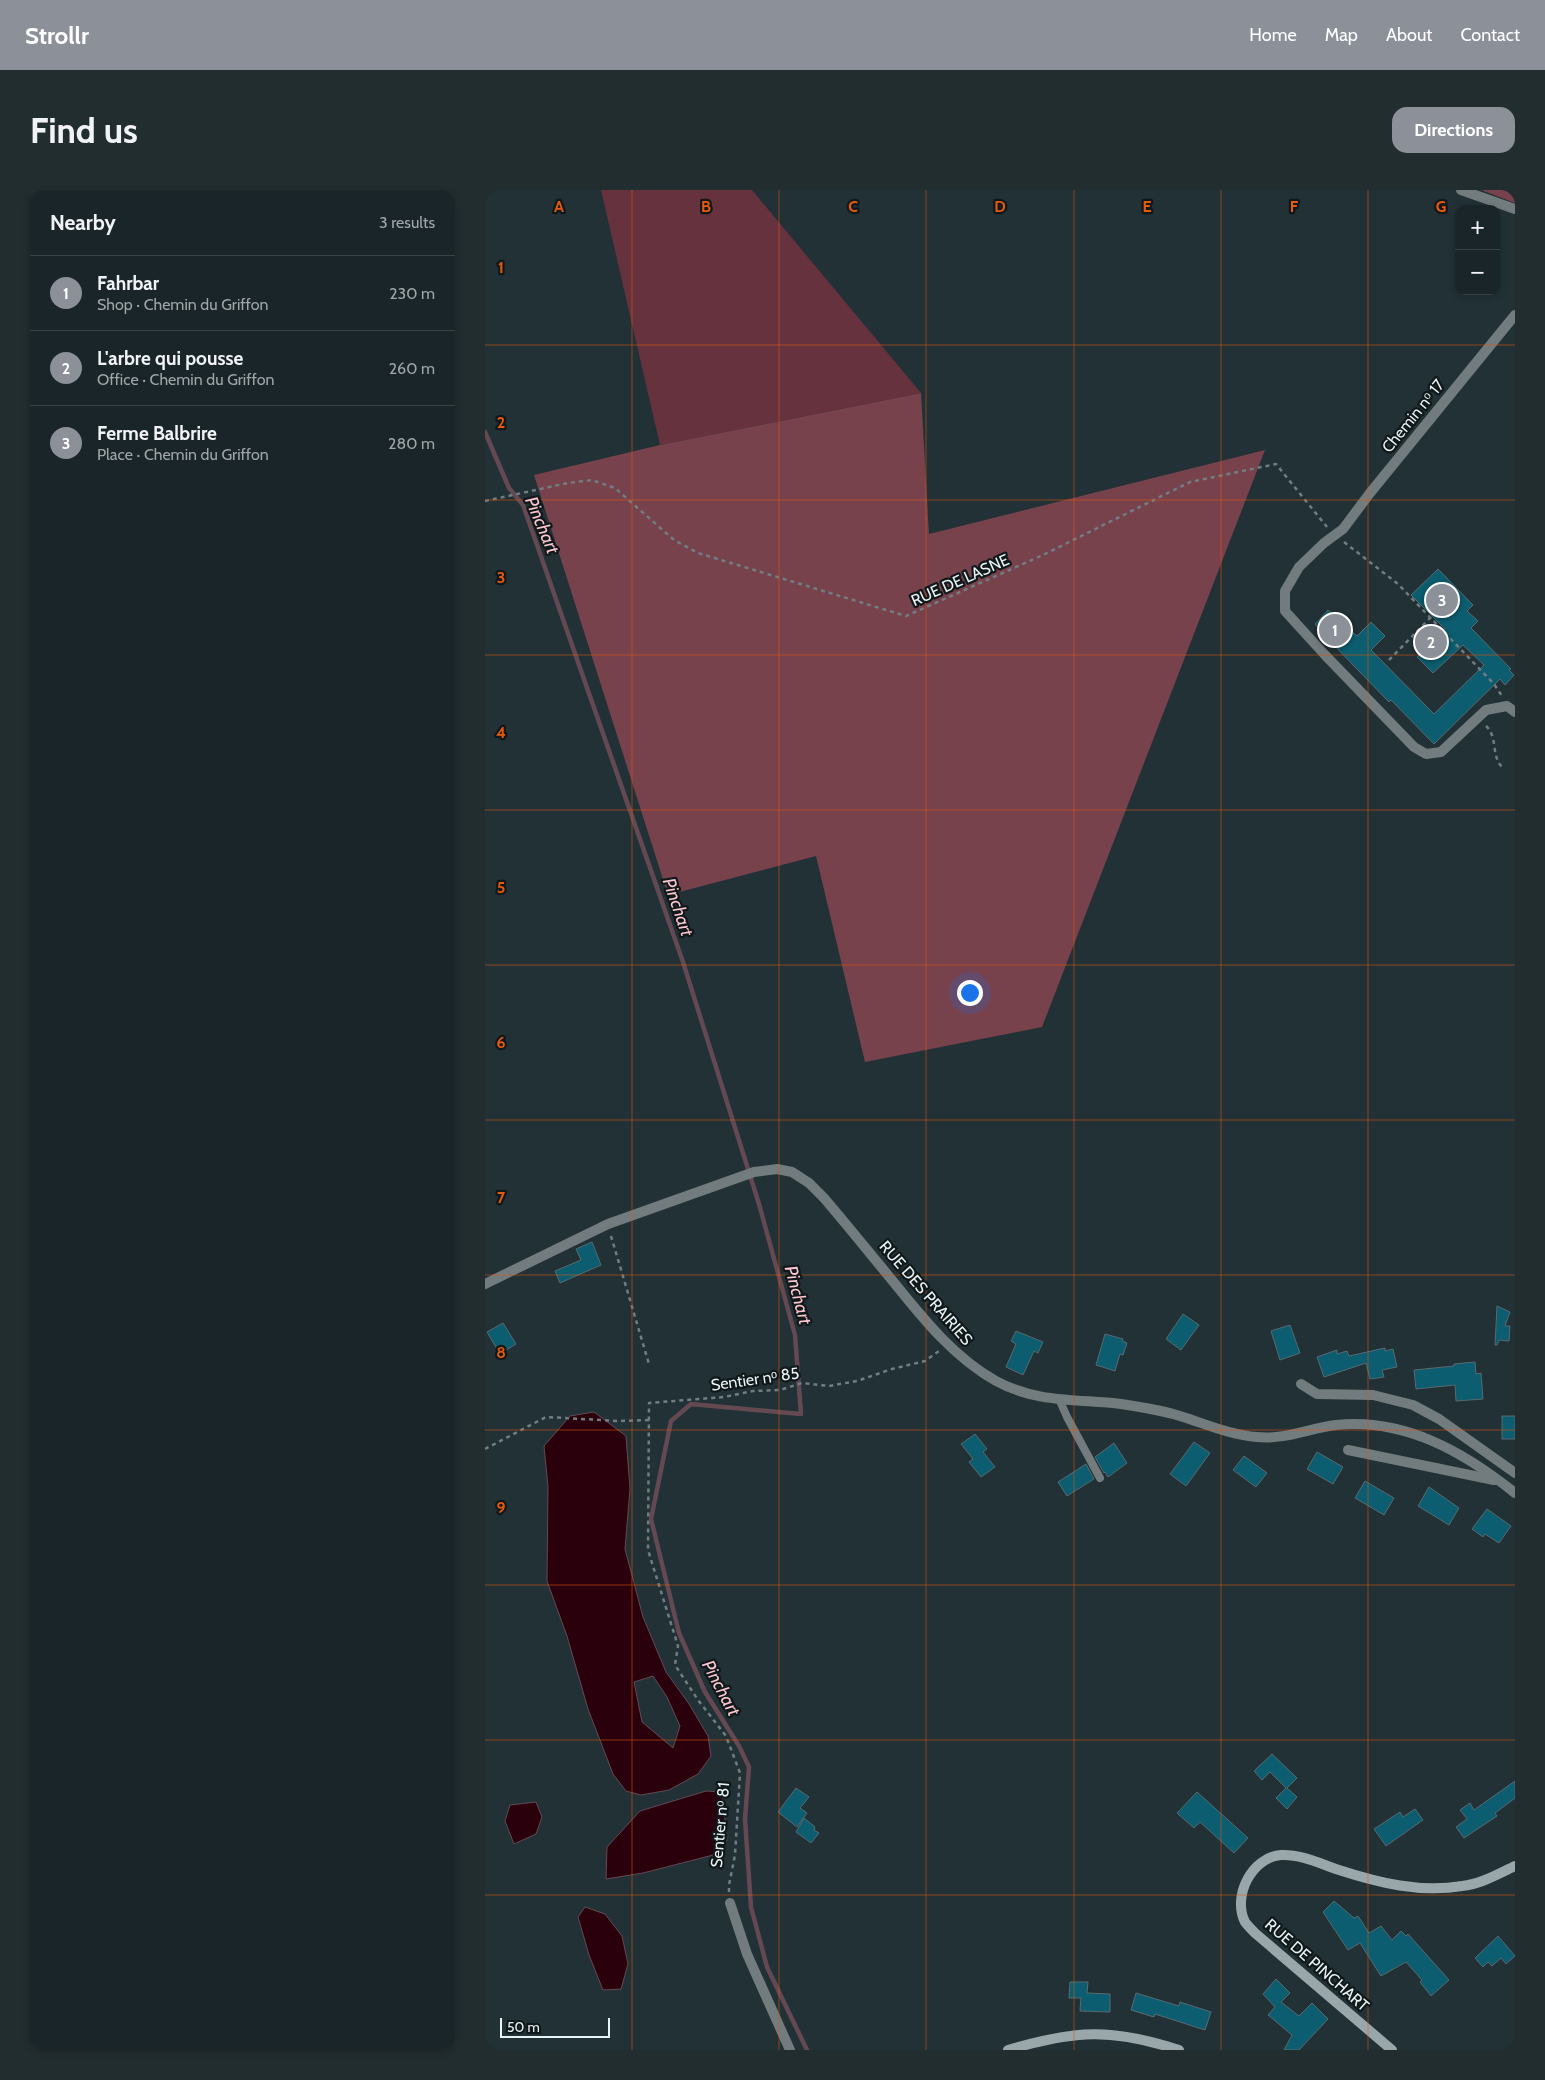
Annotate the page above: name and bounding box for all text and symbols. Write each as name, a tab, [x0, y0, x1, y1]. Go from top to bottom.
text: Strollr	[25, 21, 89, 50]
text: Home	[1249, 24, 1297, 46]
text: Map	[1325, 24, 1358, 46]
text: About	[1386, 24, 1432, 46]
text: Contact	[1460, 24, 1520, 46]
button: Directions	[1392, 107, 1515, 153]
text: Find us	[30, 109, 138, 152]
text: A	[554, 197, 564, 216]
text: B	[701, 197, 711, 216]
text: C	[848, 197, 858, 216]
text: D	[994, 197, 1006, 216]
text: E	[1142, 197, 1152, 216]
text: F	[1290, 197, 1299, 216]
text: G	[1436, 197, 1446, 216]
map controls	[1455, 205, 1500, 295]
button: +	[1455, 205, 1500, 250]
text: Nearby	[50, 210, 116, 235]
text: 3 results	[379, 213, 435, 232]
button: −	[1455, 250, 1500, 295]
text: 1	[498, 258, 504, 277]
text: Fahrbar	[97, 272, 159, 295]
text: 1	[63, 284, 69, 303]
text: 230 m	[389, 284, 435, 303]
text: Shop · Chemin du Griffon	[97, 295, 268, 314]
text: L'arbre qui pousse	[97, 347, 243, 370]
text: 2	[62, 359, 70, 378]
text: 260 m	[389, 359, 435, 378]
text: Office · Chemin du Griffon	[97, 370, 274, 389]
street label: Chemin nᵒ 17	[1378, 376, 1448, 456]
text: 2	[497, 413, 505, 432]
text: Ferme Balbrire	[97, 422, 217, 445]
text: 3	[62, 434, 70, 453]
text: 280 m	[388, 434, 435, 453]
text: Place · Chemin du Griffon	[97, 445, 269, 464]
water label: Pinchart	[520, 493, 564, 557]
street label: RUE DE LASNE	[908, 550, 1012, 610]
text: 3	[497, 568, 505, 587]
pin: 3	[1426, 581, 1458, 619]
pin: 1	[1319, 611, 1351, 649]
pin: 2	[1415, 623, 1447, 661]
text: 4	[496, 723, 506, 742]
water label: Pinchart	[658, 875, 698, 939]
text: 5	[497, 878, 505, 897]
your location	[957, 980, 983, 1006]
text: 6	[497, 1033, 506, 1052]
text: 7	[497, 1188, 506, 1207]
street label: RUE DES PRAIRIES	[876, 1237, 976, 1349]
water label: Pinchart	[780, 1263, 817, 1327]
text: 8	[496, 1343, 506, 1362]
street label: Sentier nᵒ 85	[710, 1363, 800, 1395]
text: 9	[497, 1498, 506, 1517]
water label: Pinchart	[697, 1656, 745, 1720]
street label: Sentier nᵒ 81	[707, 1782, 733, 1868]
street label: RUE DE PINCHART	[1261, 1915, 1373, 2016]
scale bar	[500, 2015, 610, 2038]
text: 50 m	[507, 2018, 540, 2036]

